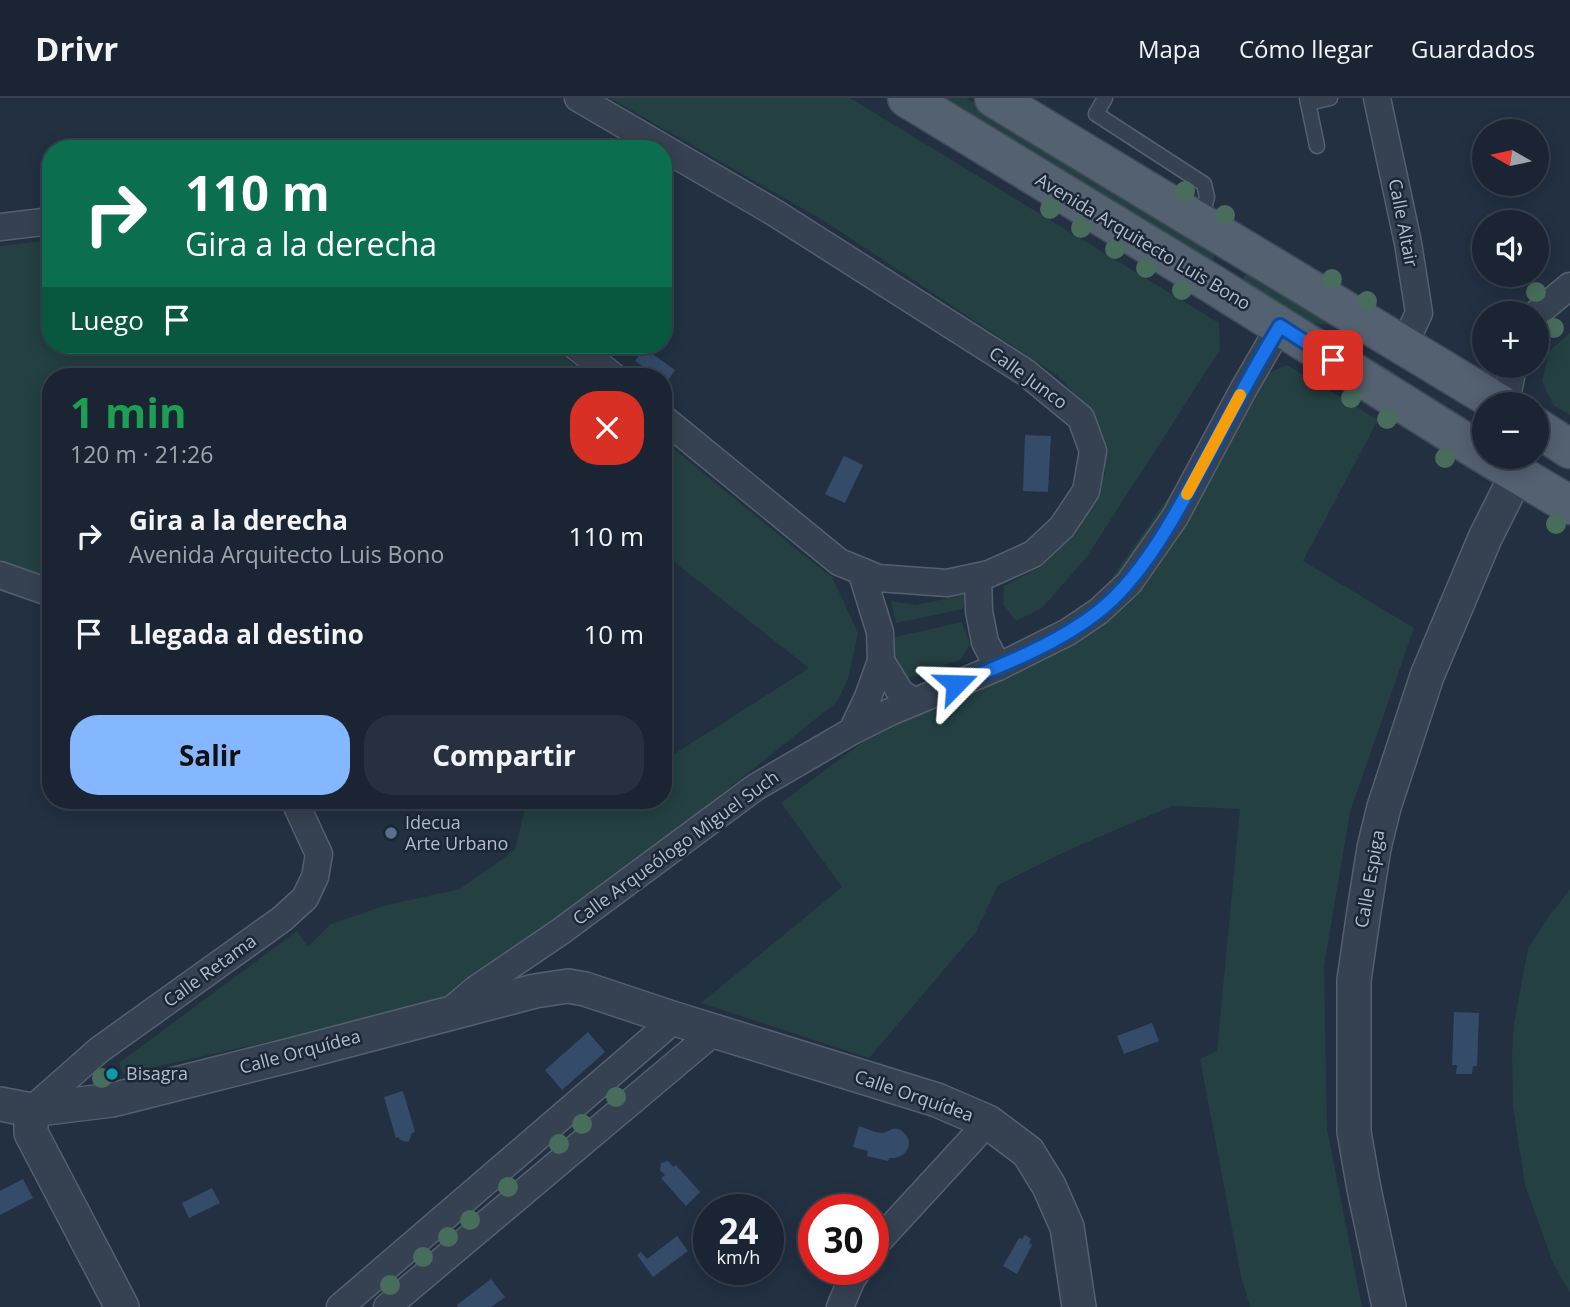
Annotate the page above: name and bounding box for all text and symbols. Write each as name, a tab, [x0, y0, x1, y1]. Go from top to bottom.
text: Drivr	[35, 26, 118, 71]
text: Mapa	[1138, 32, 1201, 65]
text: Cómo llegar	[1239, 32, 1373, 65]
text: Guardados	[1411, 32, 1535, 65]
north arrow	[1472, 119, 1549, 196]
map controls	[1472, 119, 1549, 469]
text: 110 m	[185, 159, 330, 225]
street label: Avenida Arquitecto Luis Bono	[1032, 167, 1255, 315]
icon: right	[70, 168, 161, 259]
street label: Calle Altair	[1384, 177, 1424, 270]
button: sound	[1472, 210, 1549, 287]
text: Gira a la derecha	[185, 222, 437, 265]
icon: arrive	[158, 301, 196, 339]
button: +	[1472, 301, 1549, 378]
text: Luego	[70, 302, 144, 338]
pin	[1303, 330, 1363, 390]
street label: Calle Junco	[984, 341, 1073, 414]
icon: arrive	[1314, 341, 1352, 379]
text: 1 min	[70, 383, 187, 440]
button: close	[570, 391, 644, 465]
button: −	[1472, 392, 1549, 469]
text: 120 m · 21:26	[70, 438, 213, 470]
text: Gira a la derecha	[129, 502, 348, 538]
icon: right	[70, 517, 108, 555]
text: 110 m	[569, 518, 644, 554]
text: Avenida Arquitecto Luis Bono	[129, 538, 444, 570]
icon: arrive	[70, 615, 108, 653]
text: Llegada al destino	[129, 616, 364, 652]
text: 10 m	[583, 616, 644, 652]
position arrow	[919, 647, 993, 721]
button: Salir	[70, 715, 350, 795]
button: Compartir	[364, 715, 644, 795]
street label: Calle Arqueólogo Miguel Such	[568, 764, 783, 930]
place label: Idecua Arte Urbano	[405, 810, 508, 855]
marker: Idecua Arte Urbano	[383, 825, 399, 841]
street label: Calle Espiga	[1349, 828, 1389, 930]
street label: Calle Retama	[158, 928, 261, 1012]
street label: Calle Orquídea	[237, 1023, 363, 1079]
place label: Bisagra	[126, 1061, 188, 1085]
street label: Calle Orquídea	[852, 1063, 977, 1127]
marker: Bisagra	[104, 1066, 120, 1082]
speed limit sign: 30	[798, 1194, 889, 1285]
text: 24	[718, 1207, 759, 1254]
text: km/h	[717, 1245, 760, 1269]

